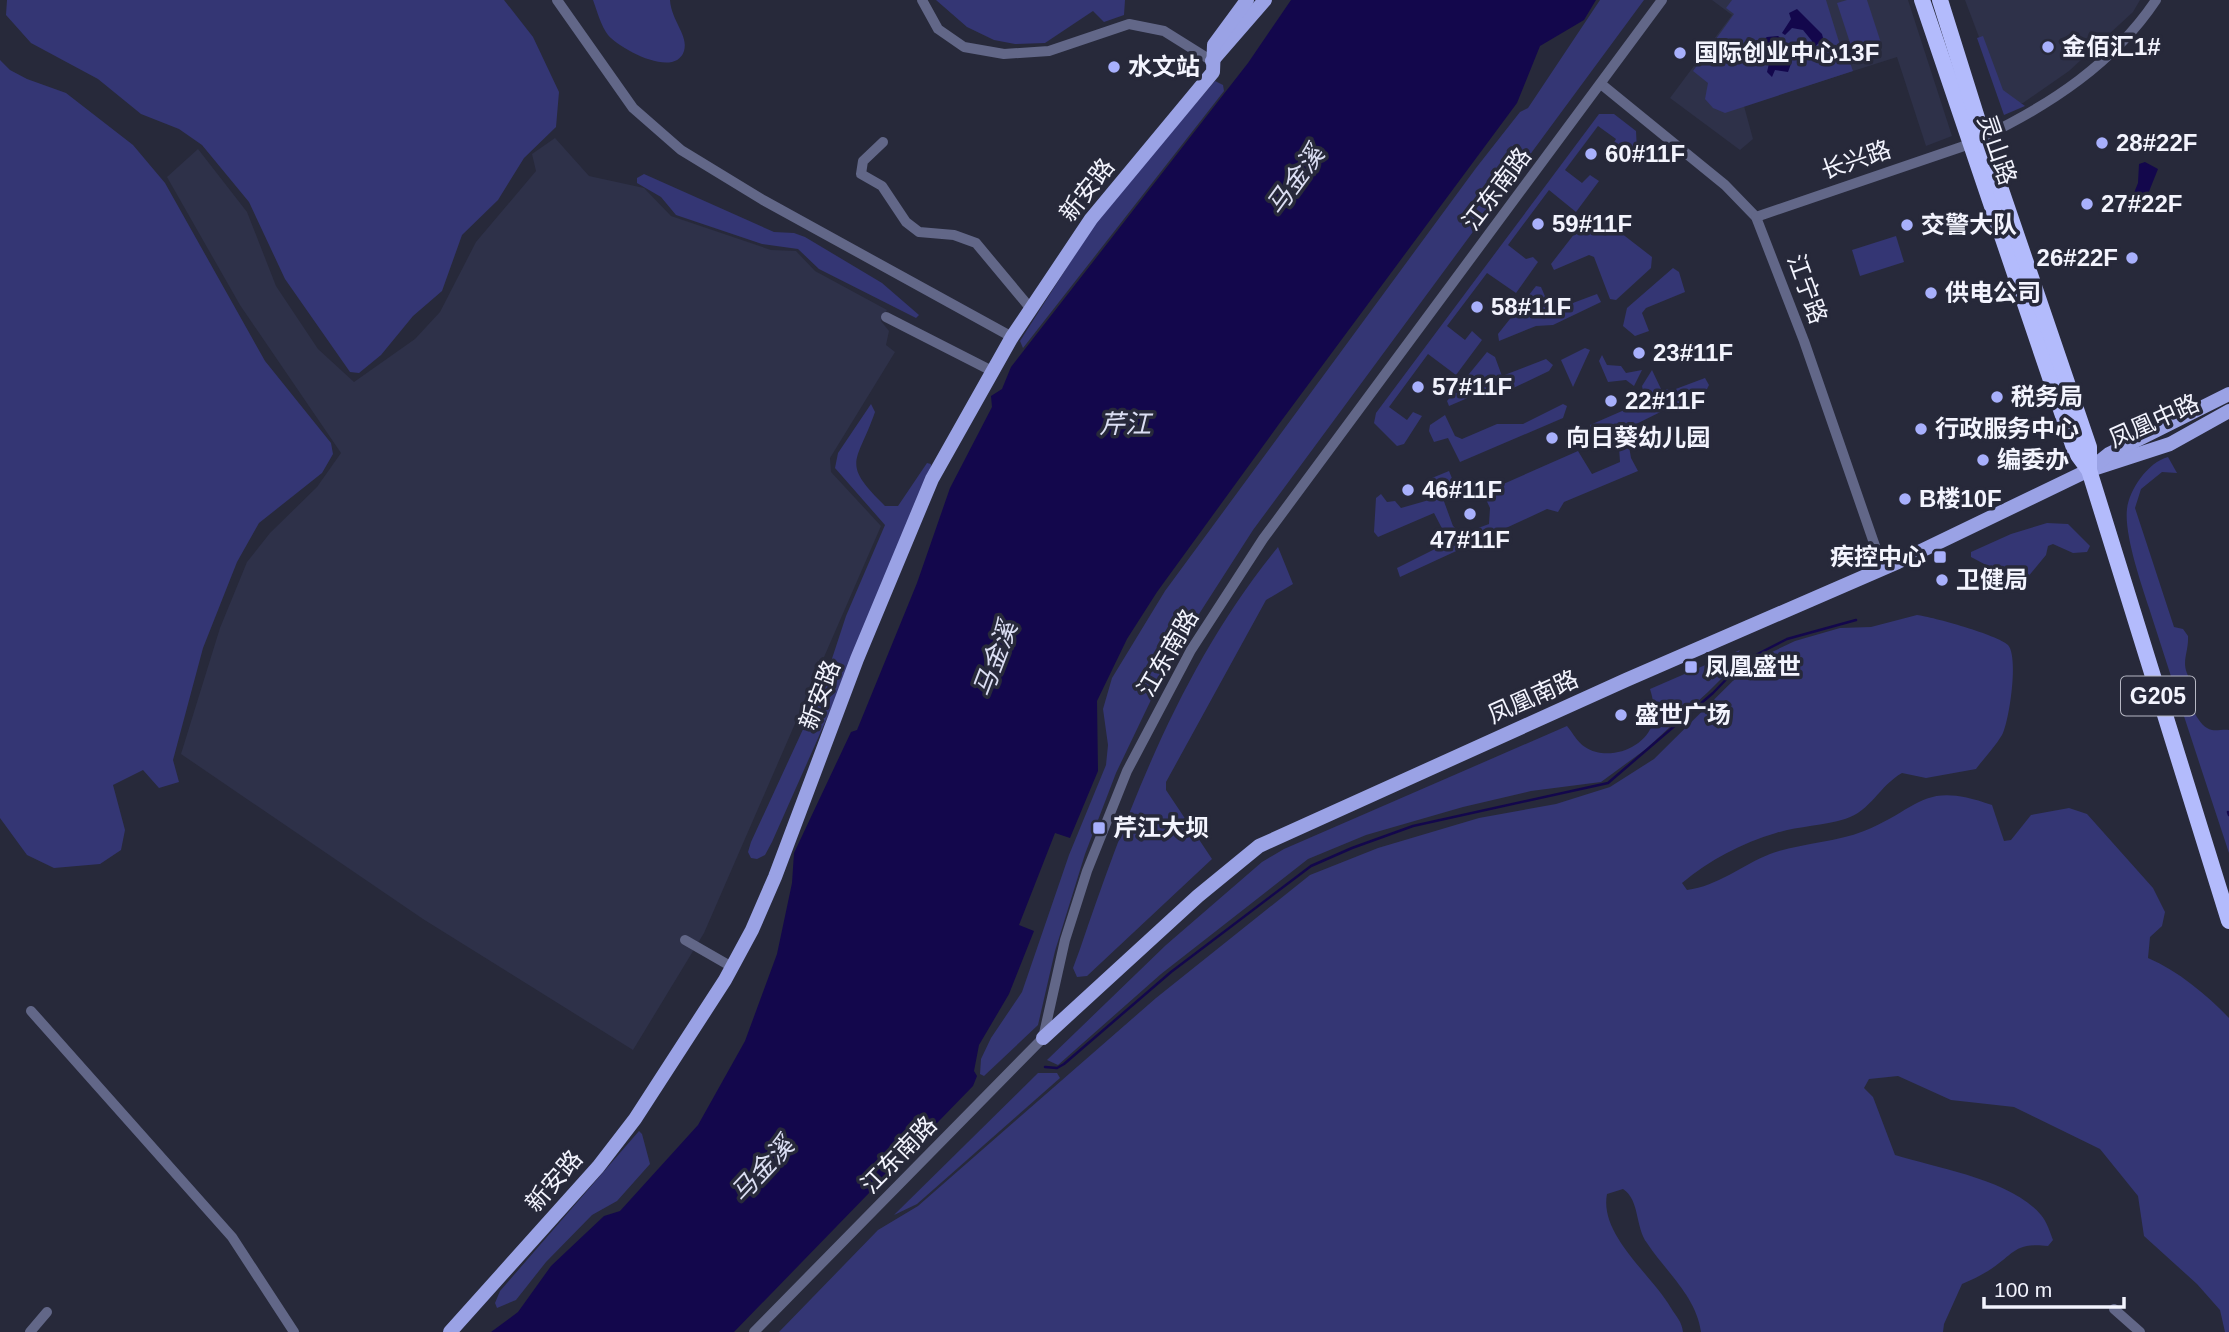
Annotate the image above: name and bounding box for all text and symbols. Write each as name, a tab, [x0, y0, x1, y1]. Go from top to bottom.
place label: 金佰汇1#	[2062, 33, 2161, 60]
place label: 国际创业中心13F	[1694, 39, 1879, 66]
marker: 金佰汇1#	[2040, 39, 2056, 55]
marker: 国际创业中心13F	[1672, 45, 1688, 61]
place label: 水文站	[1128, 53, 1200, 80]
marker: 水文站	[1106, 59, 1122, 75]
street label: 灵山路	[1973, 111, 2022, 188]
place label: 28#22F	[2116, 129, 2197, 156]
street label: 长兴路	[1817, 135, 1894, 184]
marker: 28#22F	[2094, 135, 2110, 151]
water label: 马金溪	[1260, 137, 1332, 220]
place label: 60#11F	[1605, 140, 1685, 167]
street label: 江东南路	[1457, 142, 1536, 235]
marker: 60#11F	[1583, 146, 1599, 162]
street label: 新安路	[1054, 153, 1119, 226]
place label: 27#22F	[2101, 190, 2182, 217]
marker: 27#22F	[2079, 196, 2095, 212]
place label: 59#11F	[1552, 210, 1632, 237]
place label: 交警大队	[1921, 211, 2017, 238]
marker: 59#11F	[1530, 216, 1546, 232]
marker: 交警大队	[1899, 217, 1915, 233]
place label: 26#22F	[2037, 244, 2118, 271]
street label: 江宁路	[1782, 250, 1832, 327]
marker: 26#22F	[2124, 250, 2140, 266]
place label: 供电公司	[1945, 279, 2041, 306]
marker: 供电公司	[1923, 285, 1939, 301]
place label: 58#11F	[1491, 293, 1571, 320]
marker: 58#11F	[1469, 299, 1485, 315]
place label: 23#11F	[1653, 339, 1733, 366]
marker: 23#11F	[1631, 345, 1647, 361]
place label: 57#11F	[1432, 373, 1512, 400]
marker: 57#11F	[1410, 379, 1426, 395]
place label: 税务局	[2011, 383, 2083, 410]
place label: 22#11F	[1625, 387, 1705, 414]
marker: 税务局	[1989, 389, 2005, 405]
street label: 凤凰中路	[2104, 389, 2203, 452]
marker: 22#11F	[1603, 393, 1619, 409]
water label: 芹江	[1099, 409, 1154, 439]
place label: 行政服务中心	[1935, 415, 2079, 442]
marker: 行政服务中心	[1913, 421, 1929, 437]
place label: 向日葵幼儿园	[1566, 424, 1710, 451]
marker: 向日葵幼儿园	[1544, 430, 1560, 446]
place label: 编委办	[1997, 446, 2069, 473]
marker: 编委办	[1975, 452, 1991, 468]
place label: 46#11F	[1422, 476, 1502, 503]
marker: 46#11F	[1400, 482, 1416, 498]
place label: B楼10F	[1919, 485, 2002, 512]
marker: B楼10F	[1897, 491, 1913, 507]
marker: 47#11F	[1462, 506, 1478, 522]
place label: 47#11F	[1430, 526, 1510, 553]
place label: 疾控中心	[1830, 543, 1926, 570]
marker: 疾控中心	[1932, 549, 1948, 565]
place label: 卫健局	[1956, 566, 2028, 593]
marker: 卫健局	[1934, 572, 1950, 588]
street label: 江东南路	[1132, 604, 1203, 701]
water label: 马金溪	[967, 614, 1024, 701]
place label: 凤凰盛世	[1705, 653, 1801, 680]
street label: 新安路	[794, 656, 845, 733]
marker: 凤凰盛世	[1683, 659, 1699, 675]
street label: 凤凰南路	[1483, 665, 1582, 728]
road number: G205	[2121, 676, 2195, 716]
place label: 盛世广场	[1635, 701, 1731, 728]
marker: 盛世广场	[1613, 707, 1629, 723]
place label: 芹江大坝	[1113, 814, 1209, 841]
marker: 芹江大坝	[1091, 820, 1107, 836]
street label: 江东南路	[856, 1111, 942, 1199]
water label: 马金溪	[724, 1128, 802, 1208]
street label: 新安路	[520, 1145, 587, 1217]
scale bar	[1984, 1266, 2124, 1310]
text: 100 m	[1994, 1278, 2052, 1301]

